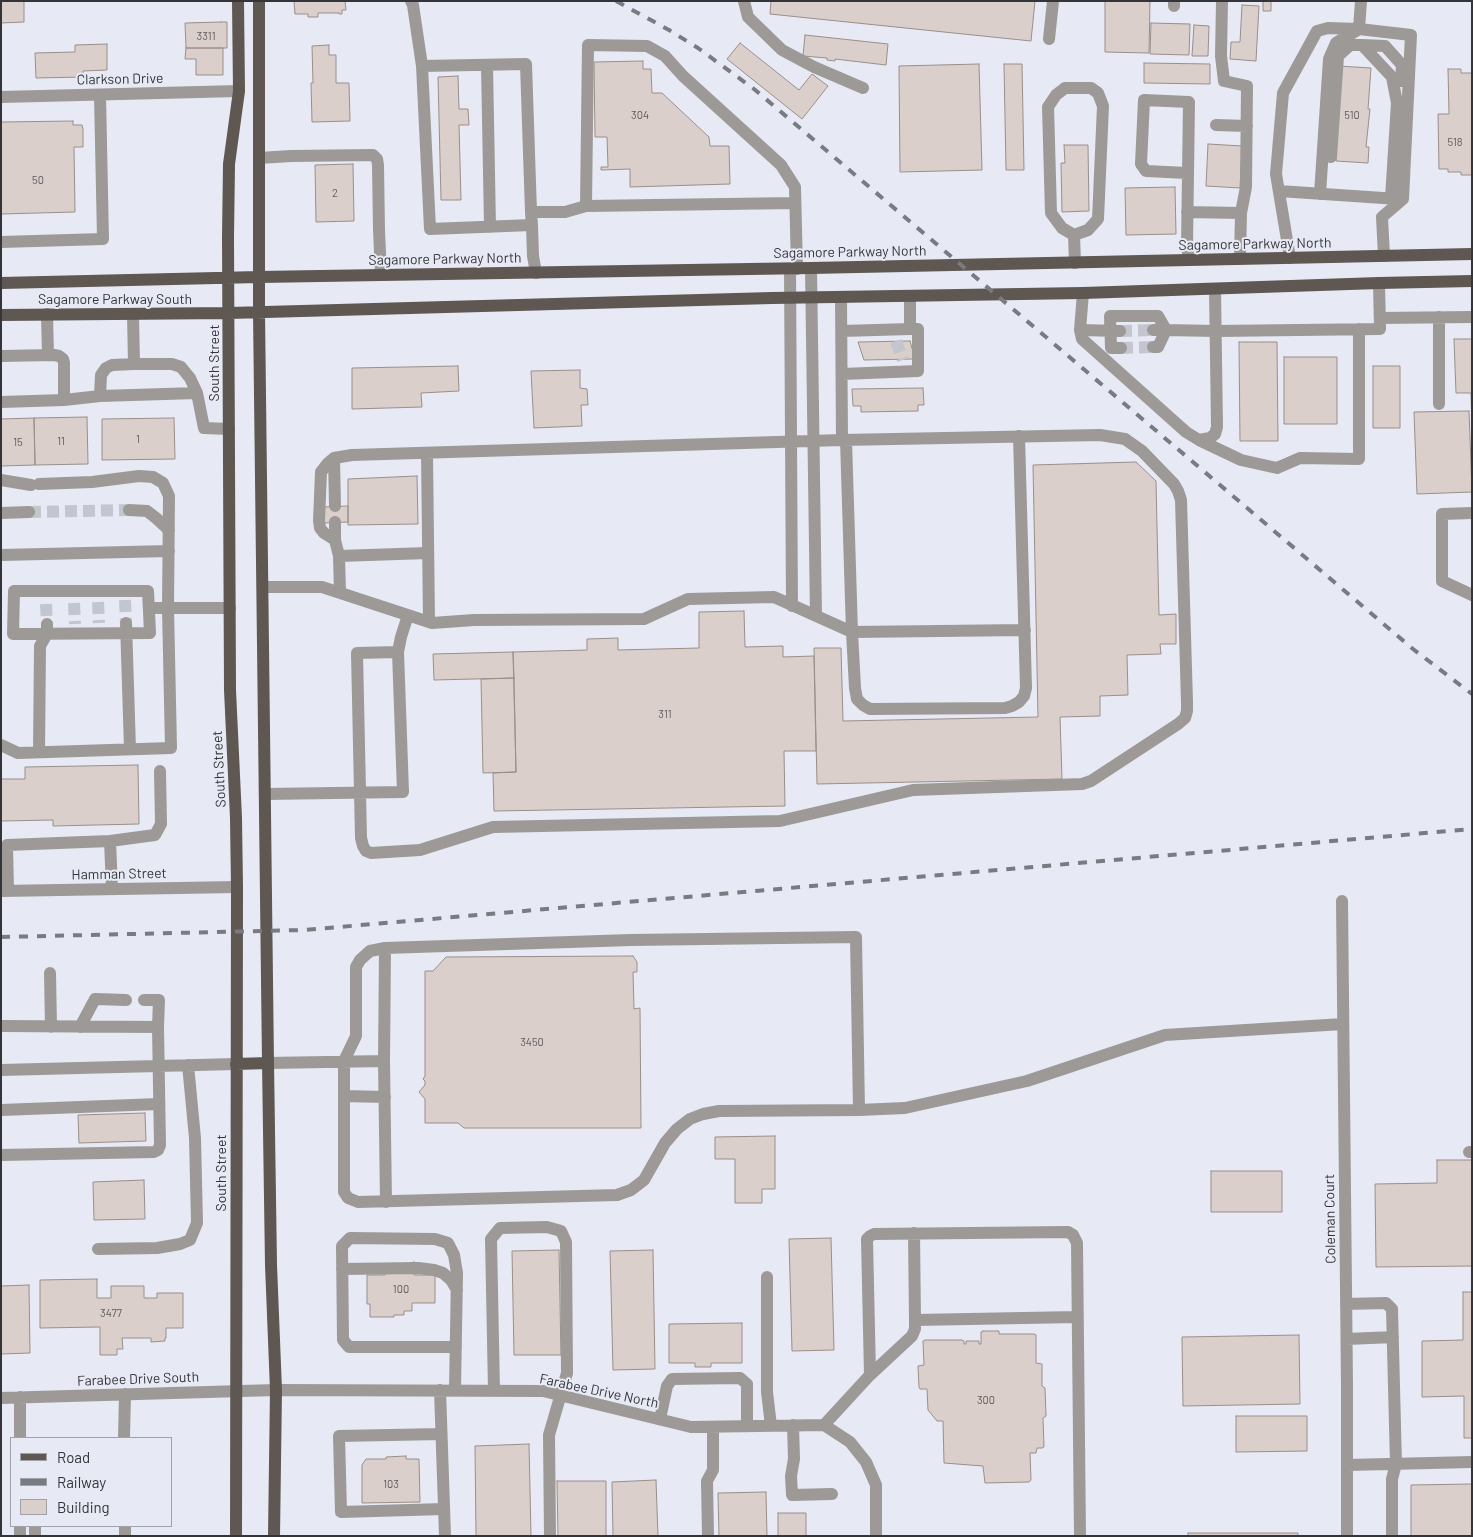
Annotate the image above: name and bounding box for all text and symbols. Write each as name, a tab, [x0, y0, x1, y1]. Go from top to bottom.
house number: 3311	[197, 29, 215, 43]
street label: Clarkson Drive	[76, 70, 164, 88]
house number: 304	[631, 108, 649, 122]
house number: 510	[1344, 108, 1360, 122]
house number: 518	[1448, 135, 1462, 149]
house number: 50	[32, 173, 44, 187]
house number: 2	[332, 186, 338, 200]
street label: Sagamore Parkway North	[1178, 234, 1332, 254]
street label: Sagamore Parkway North	[773, 242, 927, 262]
street label: Sagamore Parkway North	[368, 249, 522, 269]
street label: Sagamore Parkway South	[38, 291, 192, 307]
street label: South Street	[206, 325, 222, 401]
house number: 1	[136, 432, 140, 446]
house number: 11	[57, 434, 65, 448]
house number: 15	[13, 435, 23, 449]
house number: 311	[658, 707, 672, 721]
street label: South Street	[209, 730, 229, 808]
street label: Hamman Street	[71, 865, 167, 883]
house number: 3450	[520, 1035, 544, 1049]
street label: South Street	[213, 1135, 229, 1211]
street label: Coleman Court	[1321, 1174, 1339, 1264]
house number: 100	[393, 1282, 409, 1296]
house number: 3477	[100, 1306, 122, 1320]
street label: Farabee Drive South	[77, 1368, 199, 1390]
street label: Farabee Drive North	[538, 1370, 660, 1412]
house number: 300	[977, 1393, 995, 1407]
legend	[10, 1437, 172, 1527]
text: Road	[57, 1448, 90, 1466]
text: Railway	[57, 1473, 106, 1491]
house number: 103	[383, 1477, 399, 1491]
text: Building	[57, 1498, 110, 1516]

